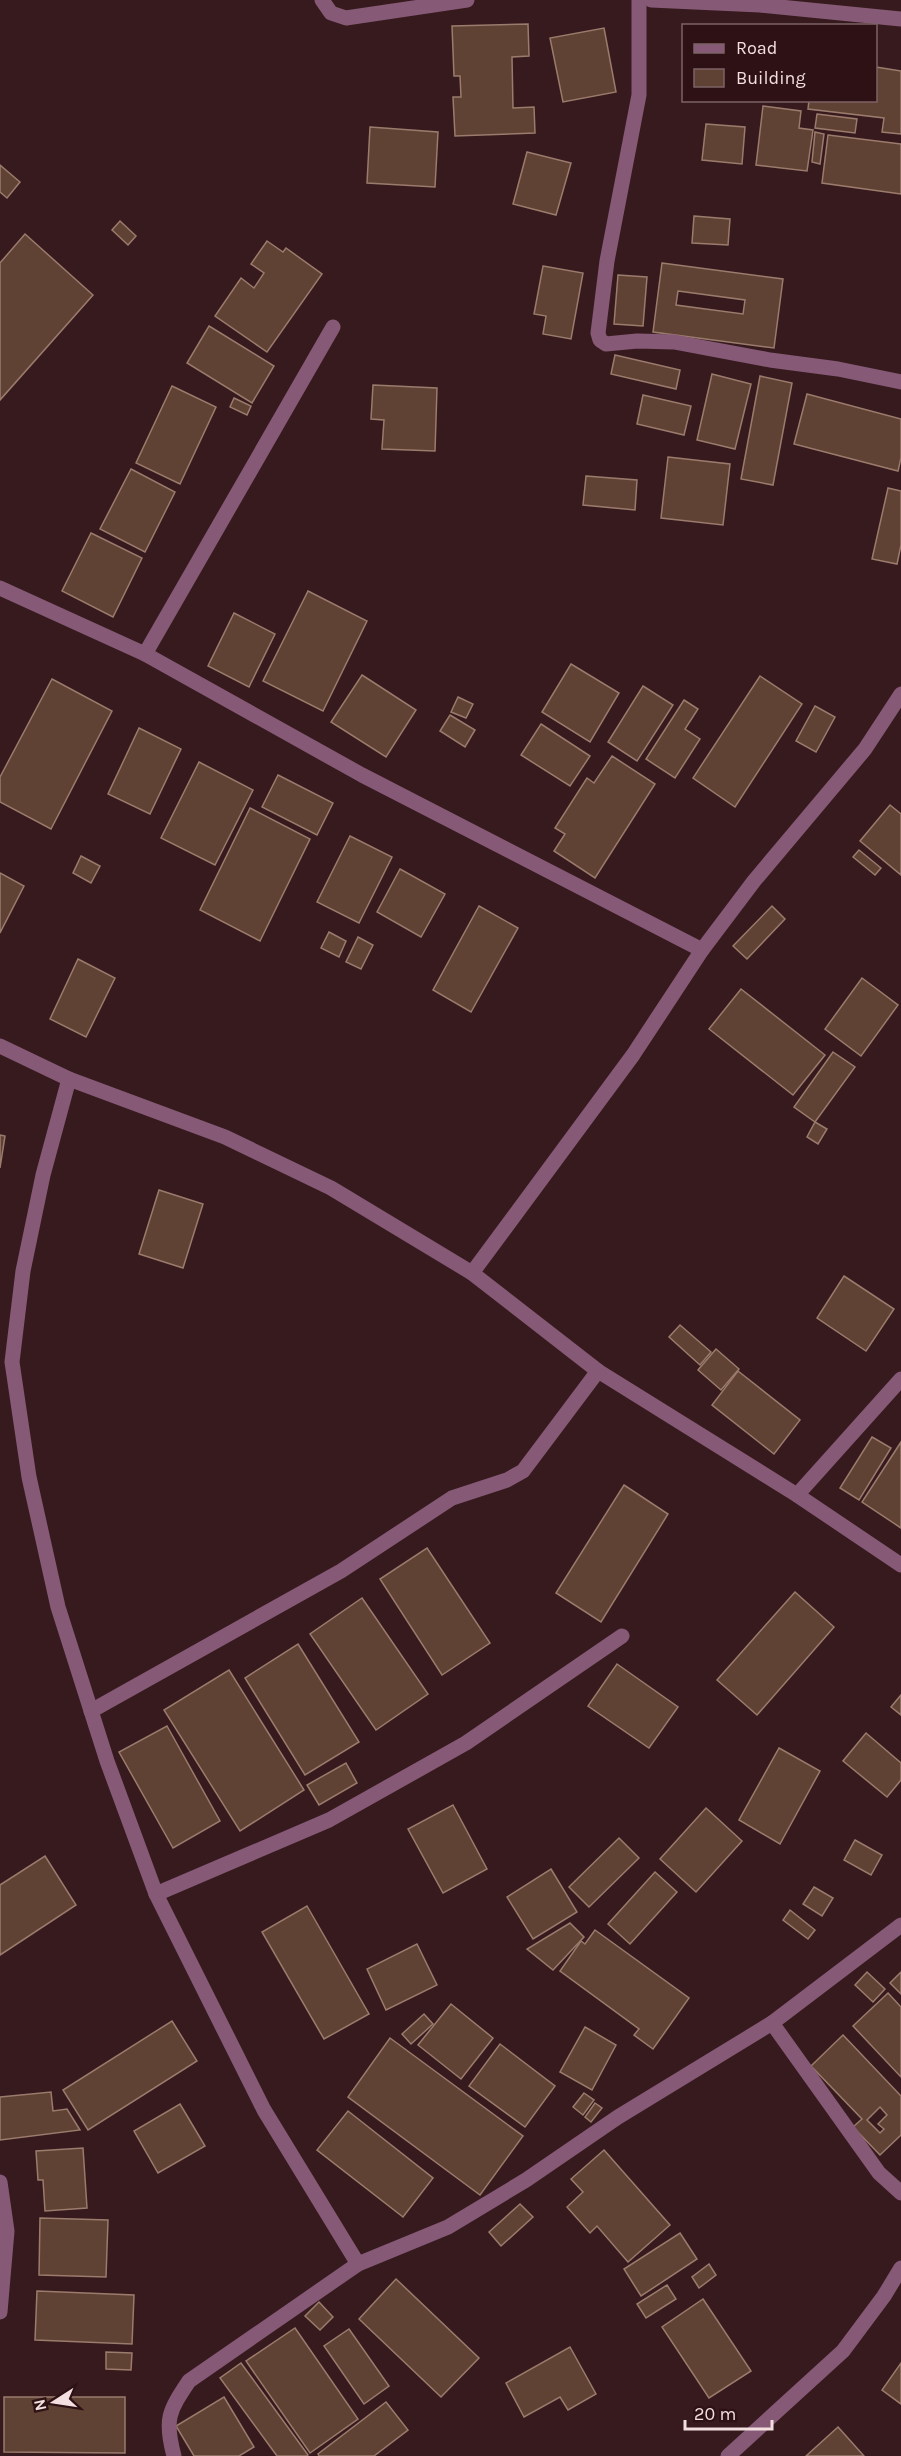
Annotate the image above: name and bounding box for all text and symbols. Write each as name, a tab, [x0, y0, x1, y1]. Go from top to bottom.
legend	[682, 24, 877, 102]
text: Road	[736, 37, 777, 59]
text: Building	[736, 67, 806, 89]
north arrow	[24, 2372, 84, 2432]
scale bar	[685, 2393, 772, 2431]
text: N	[29, 2397, 50, 2413]
text: 20 m	[694, 2403, 736, 2425]

